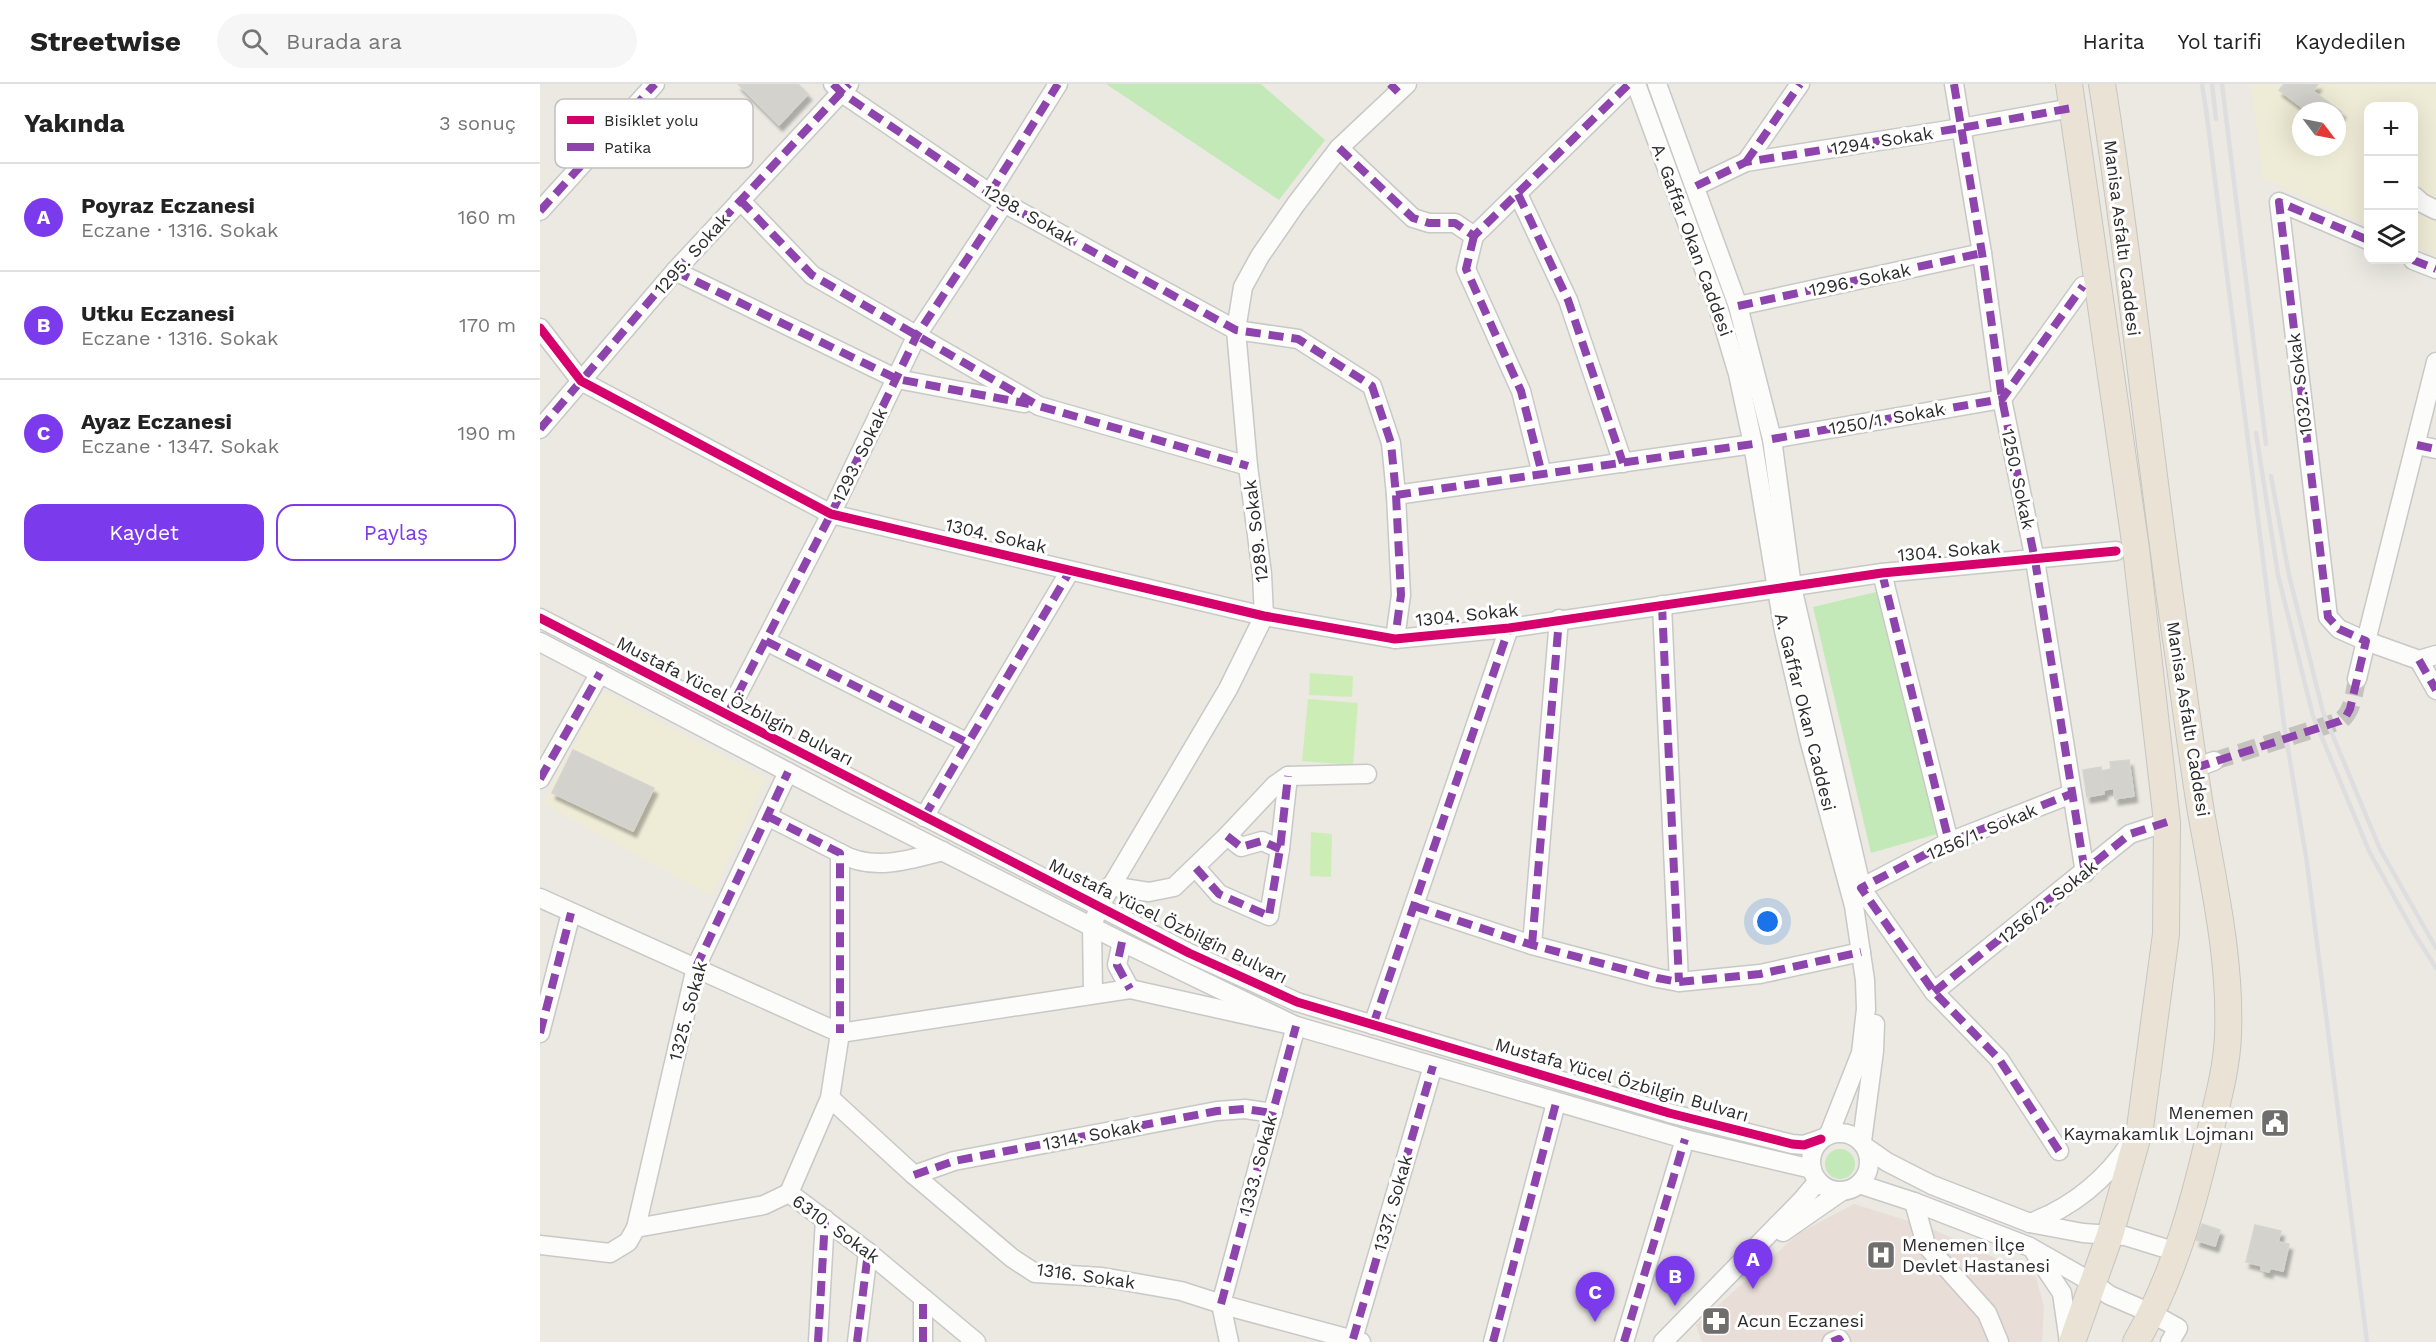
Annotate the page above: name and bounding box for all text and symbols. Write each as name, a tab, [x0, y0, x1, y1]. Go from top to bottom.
search box	[217, 14, 637, 68]
text: Streetwise	[30, 25, 181, 58]
icon: search	[238, 25, 271, 58]
text: Burada ara	[286, 29, 402, 54]
text: Harita	[2083, 29, 2145, 54]
text: Yol tarifi	[2178, 29, 2262, 54]
text: Kaydedilen	[2295, 29, 2406, 54]
legend	[555, 99, 753, 168]
north arrow	[2292, 102, 2346, 156]
map controls	[2364, 102, 2418, 264]
button: +	[2364, 102, 2418, 156]
text: Yakında	[24, 108, 125, 138]
text: 3 sonuç	[439, 111, 516, 135]
text: Bisiklet yolu	[604, 111, 699, 130]
street label: 1294. Sokak	[1829, 122, 1934, 159]
text: Patika	[604, 138, 651, 157]
street label: Manisa Asfaltı Caddesi	[2100, 139, 2145, 337]
street label: A. Gaffar Okan Caddesi	[1648, 141, 1737, 339]
button: −	[2364, 156, 2418, 210]
street label: 1298. Sokak	[979, 180, 1079, 250]
text: Poyraz Eczanesi	[81, 193, 255, 218]
text: A	[37, 205, 50, 229]
text: 160 m	[458, 205, 516, 229]
street label: 1295. Sokak	[649, 208, 734, 299]
button: layers	[2364, 210, 2418, 264]
text: Eczane · 1316. Sokak	[81, 218, 278, 242]
street label: 1296. Sokak	[1807, 259, 1913, 301]
text: Utku Eczanesi	[81, 301, 235, 326]
text: B	[37, 313, 50, 337]
text: 170 m	[459, 313, 516, 337]
text: Eczane · 1316. Sokak	[81, 326, 278, 350]
street label: 1032. Sokak	[2283, 332, 2316, 436]
street label: 1250/1. Sokak	[1827, 398, 1947, 439]
street label: 1293. Sokak	[828, 404, 891, 505]
text: Ayaz Eczanesi	[81, 409, 232, 434]
text: C	[37, 421, 50, 445]
text: 190 m	[458, 421, 516, 445]
street label: 1250. Sokak	[1998, 427, 2039, 531]
text: Eczane · 1347. Sokak	[81, 434, 279, 458]
street label: 1289. Sokak	[1239, 479, 1272, 584]
button: Kaydet	[24, 504, 264, 561]
button: Paylaş	[276, 504, 516, 561]
street label: 1304. Sokak	[943, 514, 1049, 557]
street label: 1304. Sokak	[1897, 536, 2001, 565]
street label: 1304. Sokak	[1415, 599, 1519, 630]
street label: A. Gaffar Okan Caddesi	[1771, 611, 1840, 813]
street label: Manisa Asfaltı Caddesi	[2163, 620, 2214, 818]
street label: Mustafa Yücel Özbilgin Bulvarı	[613, 632, 857, 770]
street label: 1256/1. Sokak	[1924, 799, 2040, 864]
street label: Mustafa Yücel Özbilgin Bulvarı	[1046, 854, 1291, 988]
street label: 1256/2. Sokak	[1994, 855, 2101, 948]
your location	[1753, 907, 1782, 936]
street label: 1325. Sokak	[664, 959, 711, 1063]
street label: Mustafa Yücel Özbilgin Bulvarı	[1493, 1033, 1751, 1126]
place label: Menemen Kaymakamlık Lojmanı	[2063, 1102, 2254, 1144]
public building icon: Menemen Kaymakamlık Lojmanı	[2259, 1107, 2291, 1139]
street label: 1333. Sokak	[1234, 1113, 1281, 1217]
street label: 1314. Sokak	[1041, 1115, 1143, 1154]
street label: 1337. Sokak	[1369, 1152, 1416, 1254]
street label: 6310. Sokak	[788, 1190, 884, 1267]
place label: Menemen İlçe Devlet Hastanesi	[1902, 1234, 2050, 1276]
hospital icon: Menemen İlçe Devlet Hastanesi	[1865, 1239, 1897, 1271]
pin: A	[1734, 1240, 1772, 1289]
pin: B	[1656, 1256, 1694, 1306]
street label: 1316. Sokak	[1036, 1258, 1137, 1293]
pin: C	[1576, 1272, 1614, 1322]
pharmacy icon: Acun Eczanesi	[1700, 1305, 1732, 1337]
place label: Acun Eczanesi	[1737, 1310, 1864, 1331]

